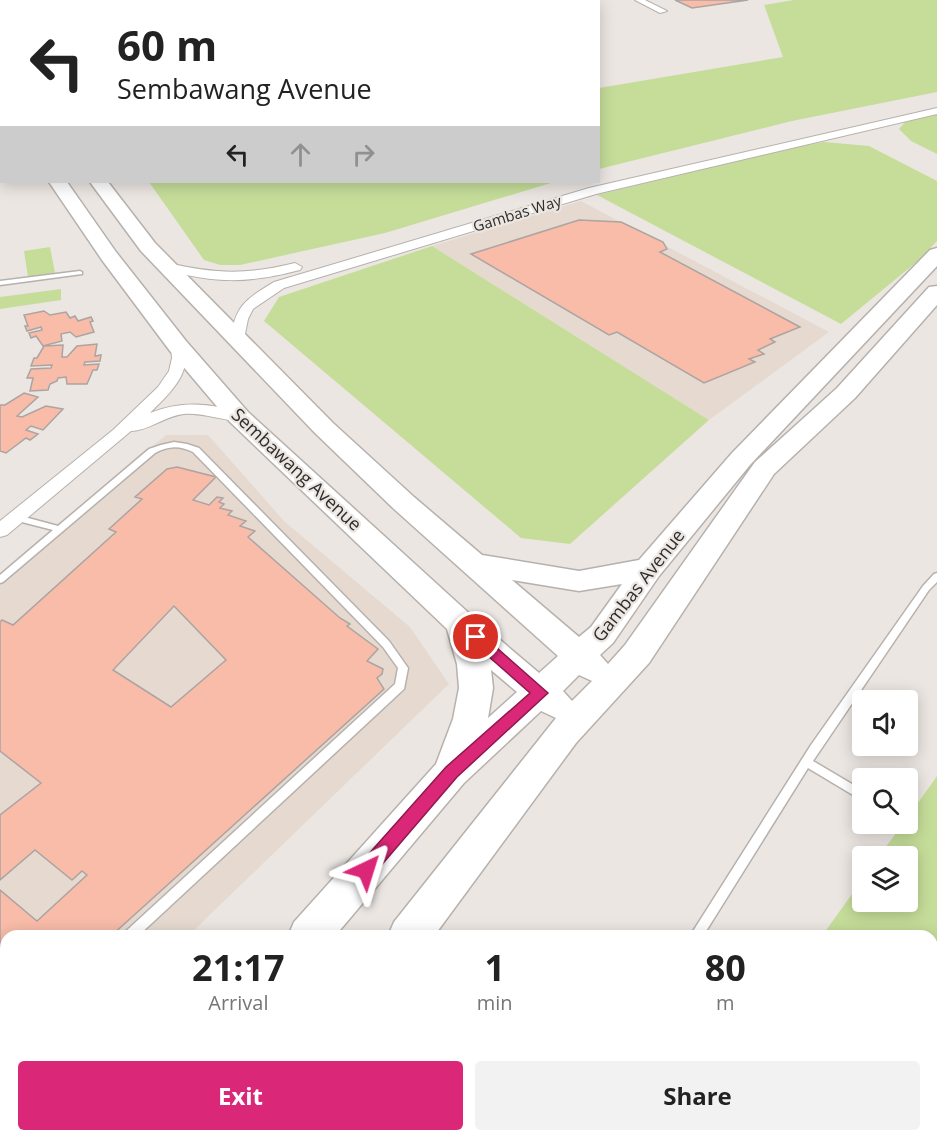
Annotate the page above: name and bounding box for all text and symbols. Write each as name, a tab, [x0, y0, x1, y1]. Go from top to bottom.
text: 60 m	[117, 16, 217, 73]
icon: left	[18, 24, 96, 102]
text: Sembawang Avenue	[117, 70, 372, 107]
icon: left	[221, 138, 254, 171]
icon: ahead	[284, 138, 317, 171]
icon: right	[347, 138, 380, 171]
street label: Gambas Way	[470, 190, 564, 236]
street label: Sembawang Avenue	[227, 402, 367, 536]
street label: Gambas Avenue	[586, 524, 690, 646]
pin	[450, 611, 501, 662]
icon: arrive	[459, 620, 492, 653]
map controls	[852, 690, 918, 912]
button: sound	[852, 690, 918, 756]
button: search	[852, 768, 918, 834]
position arrow	[334, 838, 398, 902]
button: layers	[852, 846, 918, 912]
text: 21:17	[192, 943, 285, 992]
text: 1	[484, 943, 505, 992]
text: 80	[705, 943, 746, 992]
text: Arrival	[208, 989, 269, 1016]
text: min	[477, 989, 513, 1016]
text: m	[716, 989, 735, 1016]
button: Exit	[18, 1061, 463, 1130]
button: Share	[475, 1061, 920, 1130]

